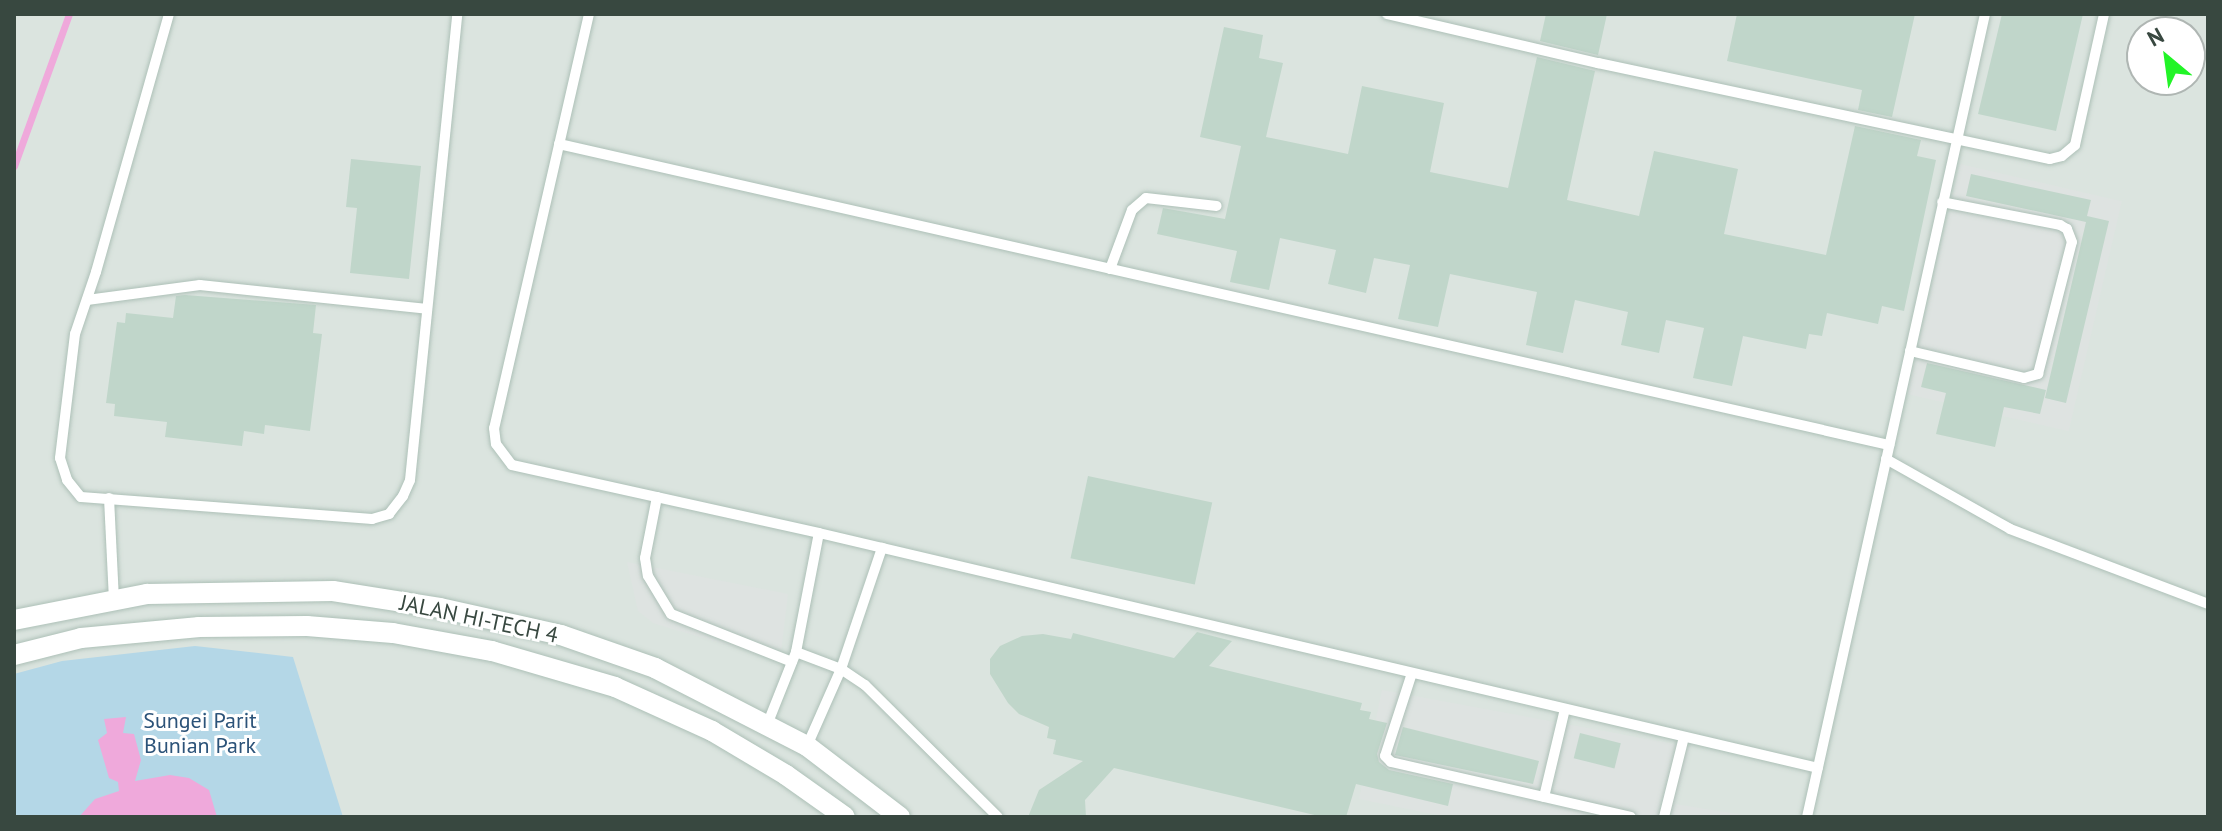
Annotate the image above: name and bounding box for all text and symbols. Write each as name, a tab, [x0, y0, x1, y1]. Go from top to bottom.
north arrow	[2126, 16, 2206, 96]
text: N	[2142, 21, 2168, 53]
street label: JALAN HI-TECH 4	[398, 589, 560, 649]
park label: Sungei Parit Bunian Park	[143, 707, 257, 758]

